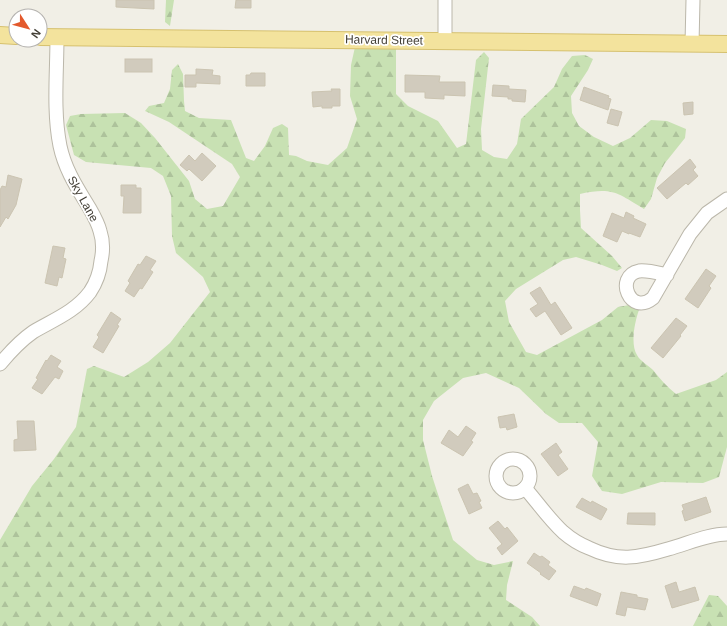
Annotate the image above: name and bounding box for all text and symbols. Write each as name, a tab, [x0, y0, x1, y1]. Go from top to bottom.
north arrow	[8, 8, 48, 48]
text: N	[29, 27, 43, 41]
street label: Harvard Street	[345, 32, 424, 48]
street label: Sky Lane	[65, 174, 101, 225]

